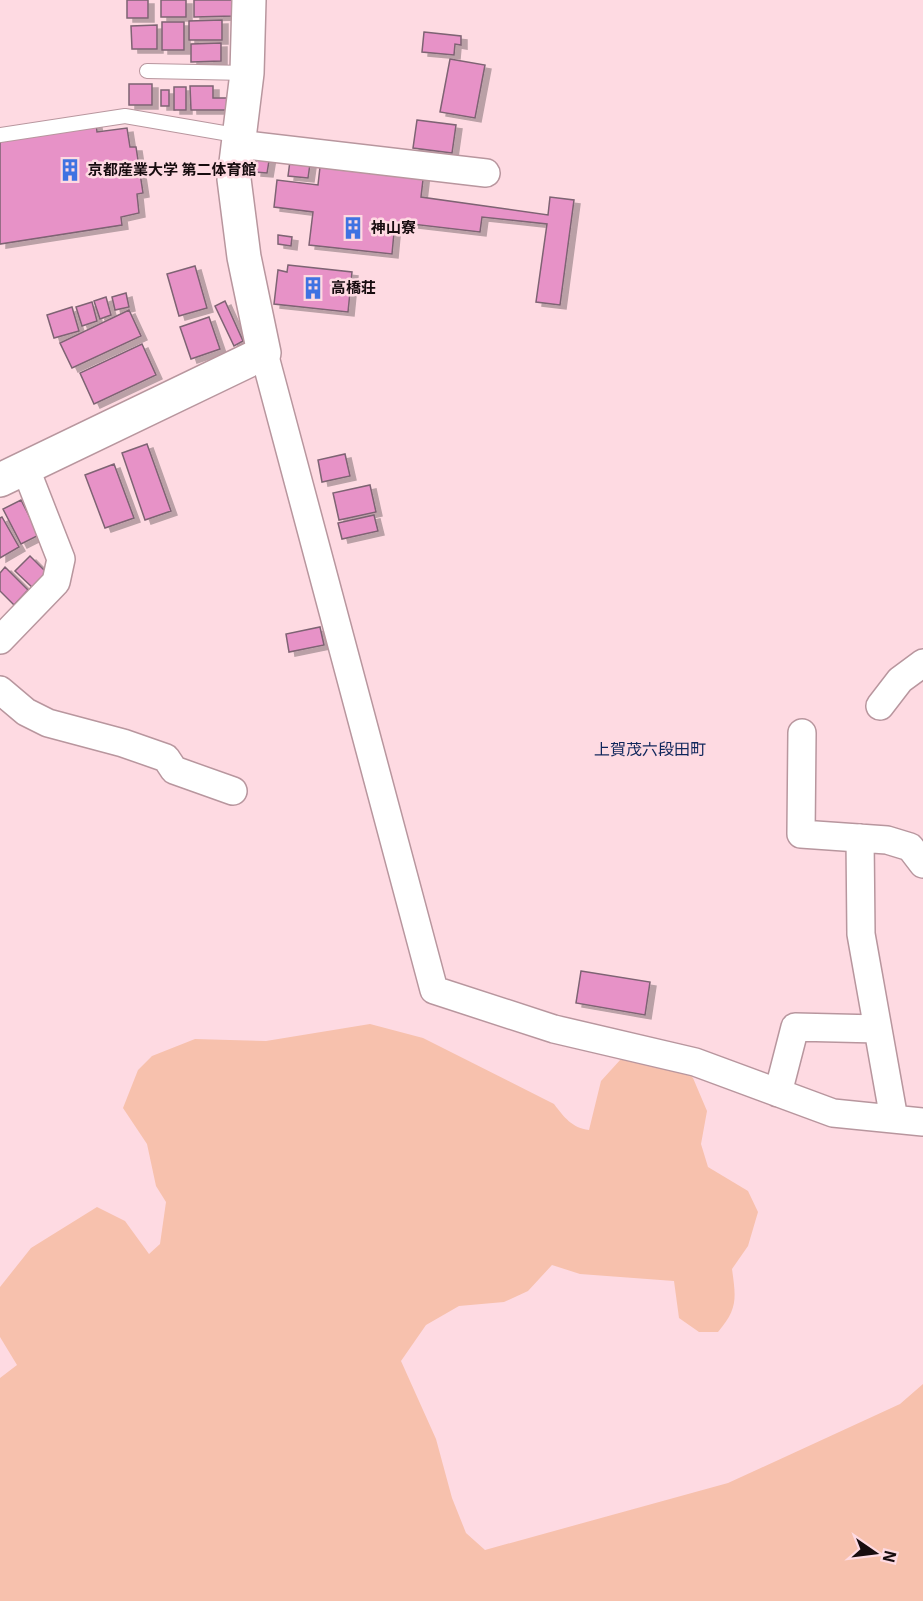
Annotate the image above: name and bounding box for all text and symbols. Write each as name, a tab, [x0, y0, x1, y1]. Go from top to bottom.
building icon: 京都産業大学 第二体育館	[57, 157, 83, 183]
place label: 京都産業大学 第二体育館	[88, 158, 256, 179]
building icon: 神山寮	[340, 215, 366, 241]
place label: 神山寮	[370, 216, 416, 237]
building icon: 高橋荘	[300, 275, 326, 301]
place label: 高橋荘	[331, 276, 376, 297]
district label: 上賀茂六段田町	[594, 736, 706, 760]
north arrow	[845, 1523, 905, 1583]
text: N	[877, 1548, 904, 1566]

